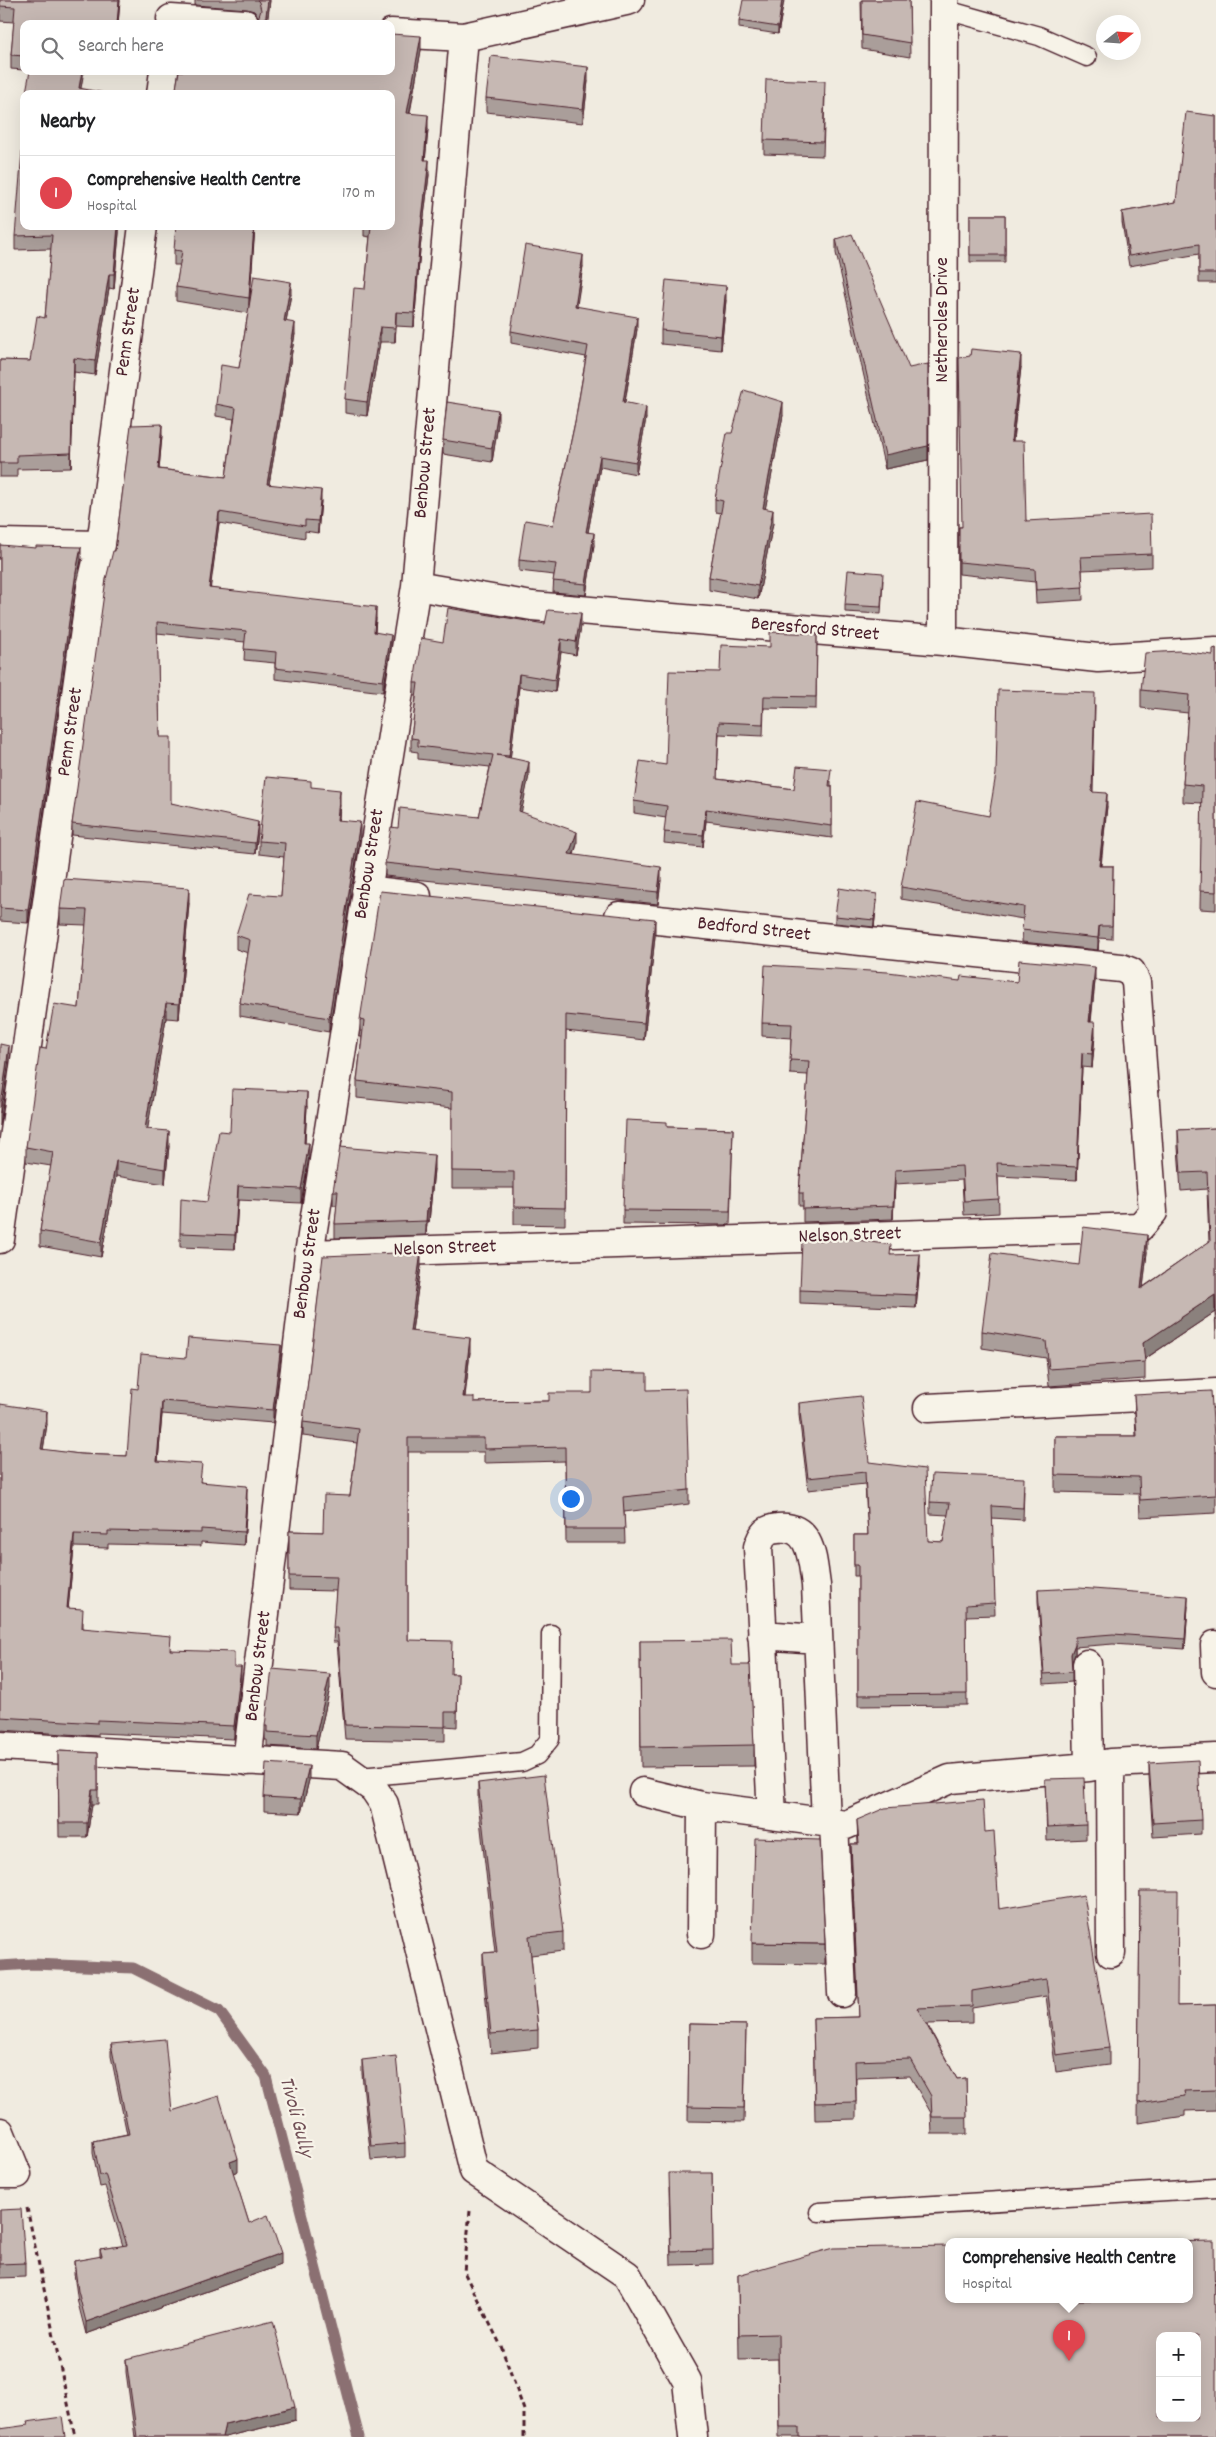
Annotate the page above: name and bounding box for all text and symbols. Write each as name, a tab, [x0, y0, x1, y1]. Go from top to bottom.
north arrow	[1096, 15, 1141, 60]
search box	[20, 20, 395, 75]
icon: search	[38, 34, 66, 62]
text: Search here	[78, 34, 164, 61]
text: Nearby	[40, 108, 95, 138]
text: Comprehensive Health Centre	[87, 168, 301, 195]
text: 1	[54, 182, 58, 205]
text: 170 m	[342, 182, 375, 205]
text: Hospital	[87, 195, 137, 218]
street label: Netheroles Drive	[929, 257, 957, 383]
street label: Penn Street	[109, 286, 149, 378]
street label: Benbow Street	[407, 406, 445, 520]
street label: Beresford Street	[750, 610, 880, 650]
street label: Penn Street	[51, 686, 91, 778]
street label: Benbow Street	[347, 807, 393, 921]
street label: Bedford Street	[696, 910, 812, 950]
street label: Benbow Street	[286, 1207, 330, 1321]
street label: Nelson Street	[798, 1220, 902, 1252]
street label: Nelson Street	[393, 1233, 497, 1265]
your location	[558, 1486, 584, 1512]
street label: Benbow Street	[238, 1609, 280, 1723]
water label: Tivoli Gully	[270, 2073, 321, 2163]
popup	[945, 2238, 1193, 2303]
text: Comprehensive Health Centre	[962, 2246, 1176, 2273]
text: Hospital	[962, 2273, 1012, 2296]
pin: 1	[1053, 2320, 1085, 2361]
map controls	[1156, 2332, 1201, 2422]
button: +	[1156, 2332, 1201, 2377]
button: −	[1156, 2377, 1201, 2422]

